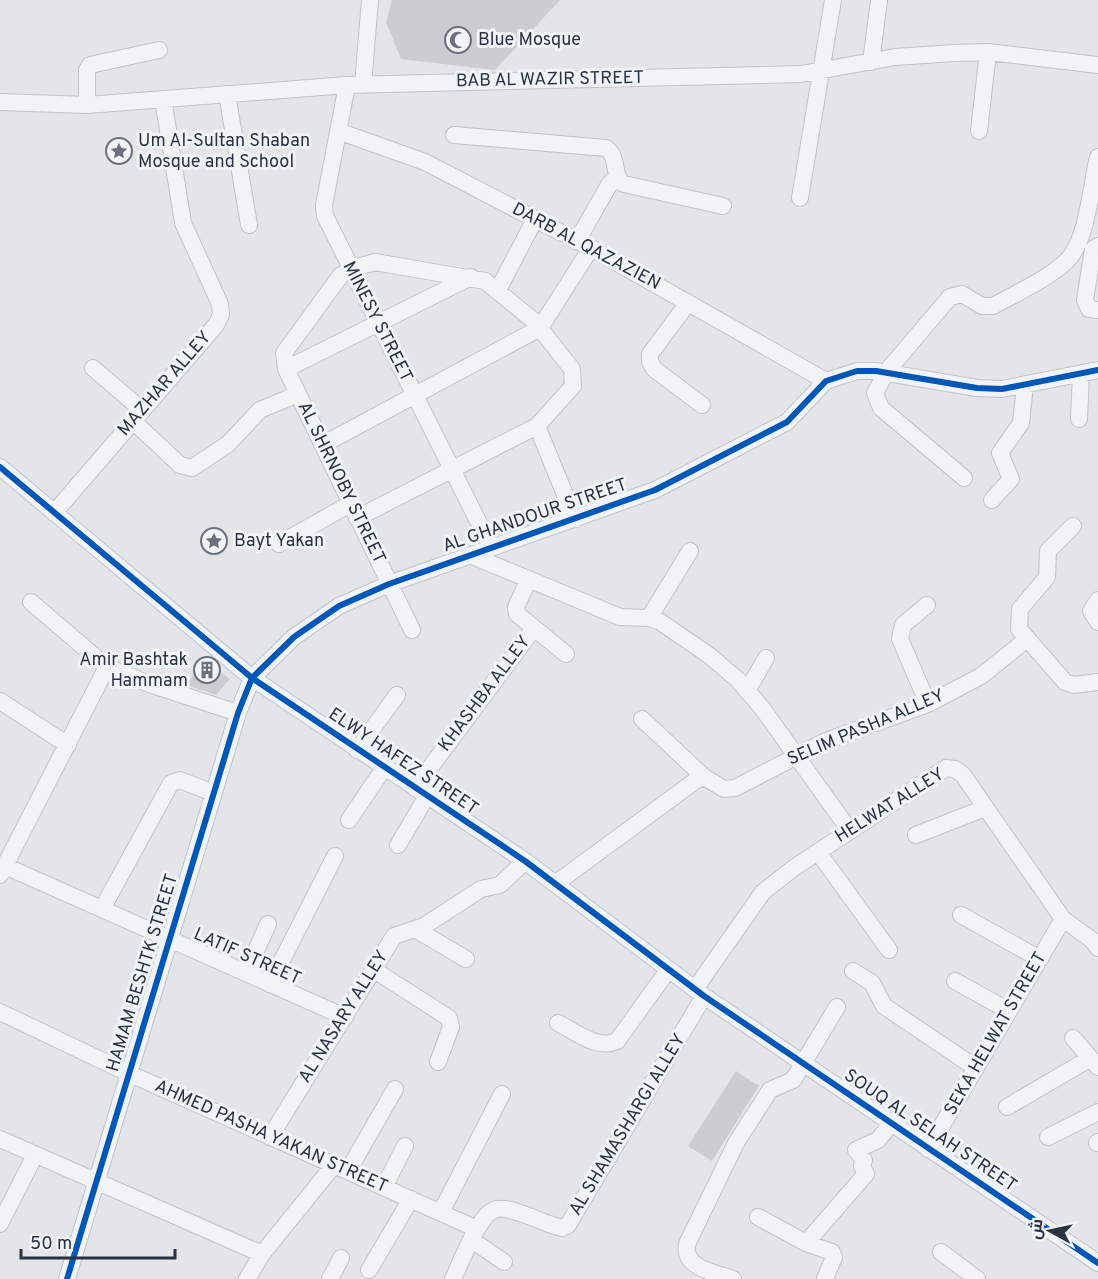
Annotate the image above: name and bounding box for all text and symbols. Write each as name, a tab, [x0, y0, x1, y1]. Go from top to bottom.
mosque icon: Blue Mosque	[443, 25, 473, 55]
place label: Blue Mosque	[478, 29, 581, 52]
street label: BAB AL WAZIR STREET	[456, 67, 644, 93]
place label: Um Al-Sultan Shaban Mosque and School	[138, 130, 310, 174]
place icon: Um Al-Sultan Shaban Mosque and School	[104, 136, 134, 166]
street label: DARB AL QAZAZIEN	[508, 198, 664, 296]
street label: MINESY STREET	[337, 258, 417, 386]
street label: MAZHAR ALLEY	[113, 327, 217, 441]
street label: AL SHRNOBY STREET	[292, 398, 390, 568]
street label: AL GHANDOUR STREET	[440, 474, 630, 558]
place icon: Bayt Yakan	[199, 526, 229, 556]
place label: Bayt Yakan	[234, 530, 324, 553]
street label: KHASHBA ALLEY	[434, 631, 536, 757]
place label: Amir Bashtak Hammam	[79, 649, 188, 693]
building icon: Amir Bashtak Hammam	[192, 655, 222, 685]
street label: SELIM PASHA ALLEY	[784, 684, 948, 772]
street label: ELWY HAFEZ STREET	[324, 703, 482, 821]
street label: HELWAT ALLEY	[831, 763, 949, 849]
street label: HAMAM BESHTK STREET	[102, 871, 184, 1075]
street label: LATIF STREET	[190, 923, 304, 991]
street label: AL NASARY ALLEY	[294, 946, 394, 1088]
street label: SEKA HELWAT STREET	[940, 948, 1052, 1120]
street label: AL SHAMASHARGI ALLEY	[564, 1030, 692, 1220]
street label: SOUQ AL SELAH STREET	[839, 1064, 1021, 1198]
street label: AHMED PASHA YAKAN STREET	[151, 1075, 391, 1199]
north arrow	[1020, 1201, 1080, 1261]
text: ش	[1026, 1218, 1048, 1241]
scale bar	[21, 1222, 176, 1260]
text: 50 m	[30, 1233, 72, 1256]

